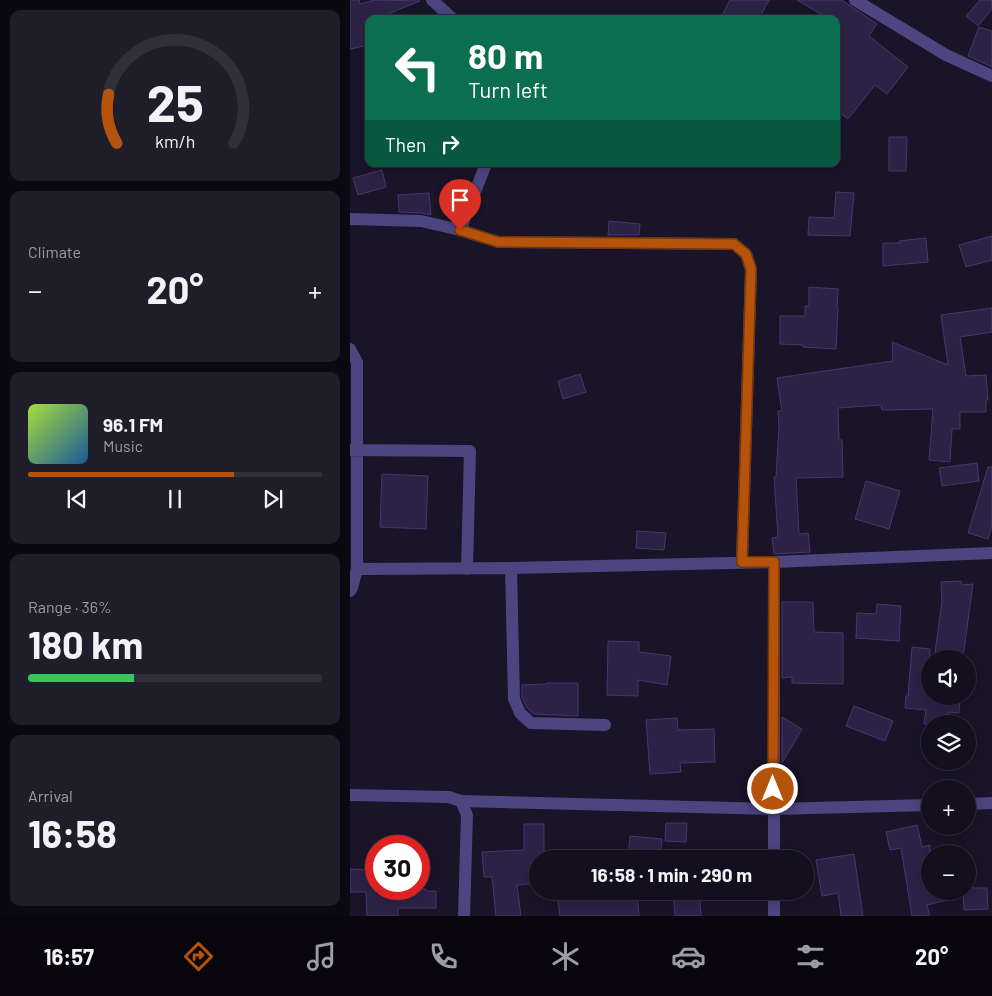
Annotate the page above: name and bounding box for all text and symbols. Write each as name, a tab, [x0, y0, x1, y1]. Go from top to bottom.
text: 80 m	[468, 34, 543, 76]
icon: left	[385, 35, 450, 100]
text: 25	[146, 70, 204, 132]
text: Turn left	[468, 76, 548, 102]
text: km/h	[155, 130, 195, 152]
icon: right	[436, 130, 464, 158]
text: Then	[385, 133, 426, 156]
pin	[439, 179, 481, 230]
icon: arrive	[446, 186, 474, 214]
text: Climate	[28, 242, 81, 261]
text: 20°	[146, 266, 204, 312]
text: −	[28, 273, 42, 307]
text: +	[308, 273, 322, 307]
text: 96.1 FM	[103, 413, 163, 436]
text: Music	[103, 436, 143, 455]
icon: previous	[63, 485, 91, 513]
icon: pause	[161, 485, 189, 513]
icon: next	[259, 485, 287, 513]
text: Range · 36%	[28, 597, 112, 616]
text: 180 km	[28, 621, 143, 667]
map controls	[921, 650, 976, 900]
button: sound	[921, 650, 976, 705]
button: layers	[921, 715, 976, 770]
position arrow	[746, 762, 798, 814]
button: +	[921, 780, 976, 835]
text: Arrival	[28, 786, 73, 805]
text: 16:58	[28, 810, 117, 856]
speed limit sign: 30	[365, 835, 430, 900]
button: −	[921, 845, 976, 900]
text: 16:58 · 1 min · 290 m	[591, 863, 752, 886]
icon: directions	[181, 939, 216, 974]
icon: music	[304, 939, 339, 974]
icon: phone	[426, 939, 461, 974]
icon: climate	[548, 939, 583, 974]
icon: car	[671, 939, 706, 974]
icon: filters	[793, 939, 828, 974]
text: 16:57	[44, 943, 94, 969]
text: 20°	[915, 943, 948, 969]

